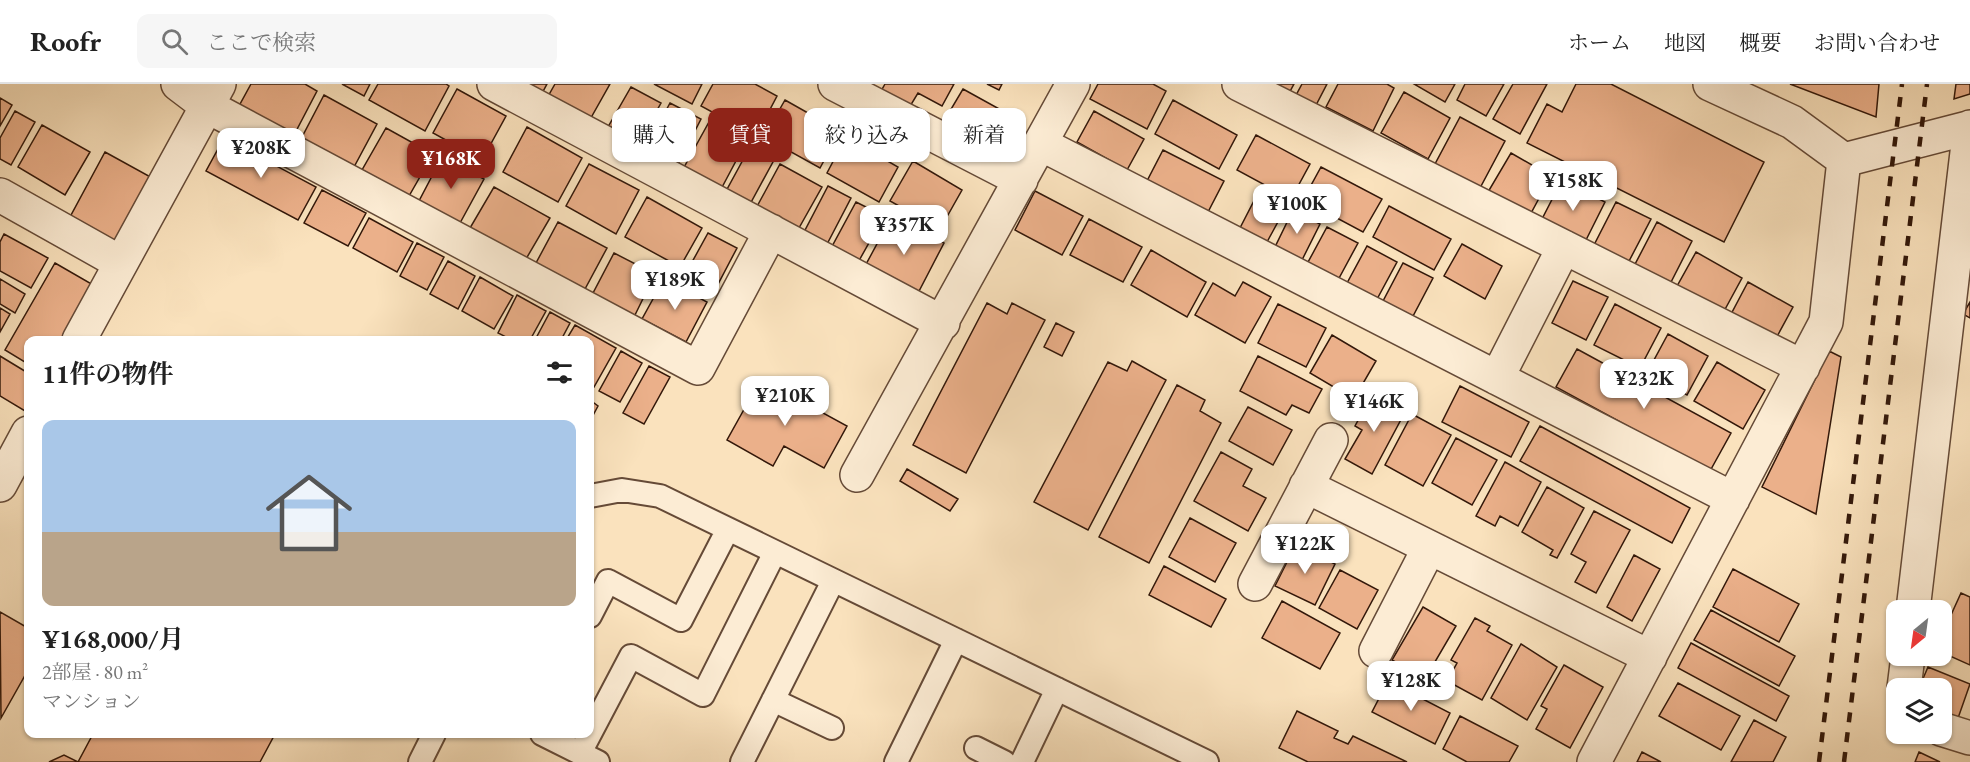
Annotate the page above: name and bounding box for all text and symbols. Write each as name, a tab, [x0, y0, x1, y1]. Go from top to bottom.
search box	[137, 14, 557, 68]
text: Roofr	[30, 23, 101, 59]
icon: search	[158, 25, 191, 58]
text: ここで検索	[206, 28, 316, 57]
text: ホーム	[1568, 29, 1631, 56]
text: 地図	[1664, 29, 1706, 56]
text: 概要	[1739, 29, 1781, 56]
text: お問い合わせ	[1814, 29, 1940, 56]
chip: 購入	[612, 108, 696, 162]
chip: 賃貸	[708, 108, 792, 162]
chip: 絞り込み	[804, 108, 930, 162]
chip: 新着	[942, 108, 1026, 162]
pin: ¥208K	[219, 128, 303, 179]
text: ¥208K	[231, 134, 291, 160]
pin: ¥168K	[409, 139, 493, 190]
text: ¥168K	[421, 145, 481, 171]
pin: ¥158K	[1531, 161, 1615, 212]
text: ¥158K	[1543, 167, 1603, 193]
pin: ¥100K	[1255, 184, 1339, 235]
text: ¥100K	[1267, 190, 1327, 216]
pin: ¥357K	[862, 205, 946, 256]
text: ¥357K	[874, 211, 934, 237]
pin: ¥189K	[633, 260, 717, 311]
text: ¥189K	[645, 266, 705, 292]
icon: filters	[543, 356, 576, 389]
text: 11件の物件	[42, 357, 174, 391]
pin: ¥232K	[1602, 359, 1686, 410]
text: ¥232K	[1614, 365, 1674, 391]
pin: ¥210K	[743, 376, 827, 427]
text: ¥210K	[755, 382, 815, 408]
pin: ¥146K	[1332, 382, 1416, 433]
text: ¥146K	[1344, 388, 1404, 414]
icon: home	[255, 459, 363, 567]
pin: ¥122K	[1263, 524, 1347, 575]
text: ¥122K	[1275, 530, 1335, 556]
north arrow	[1886, 600, 1952, 666]
map controls	[1886, 600, 1952, 744]
text: ¥168,000/月	[42, 622, 184, 656]
text: 2部屋 · 80 m²	[42, 659, 148, 685]
pin: ¥128K	[1369, 661, 1453, 712]
text: ¥128K	[1381, 667, 1441, 693]
button: layers	[1886, 678, 1952, 744]
text: マンション	[42, 688, 141, 714]

